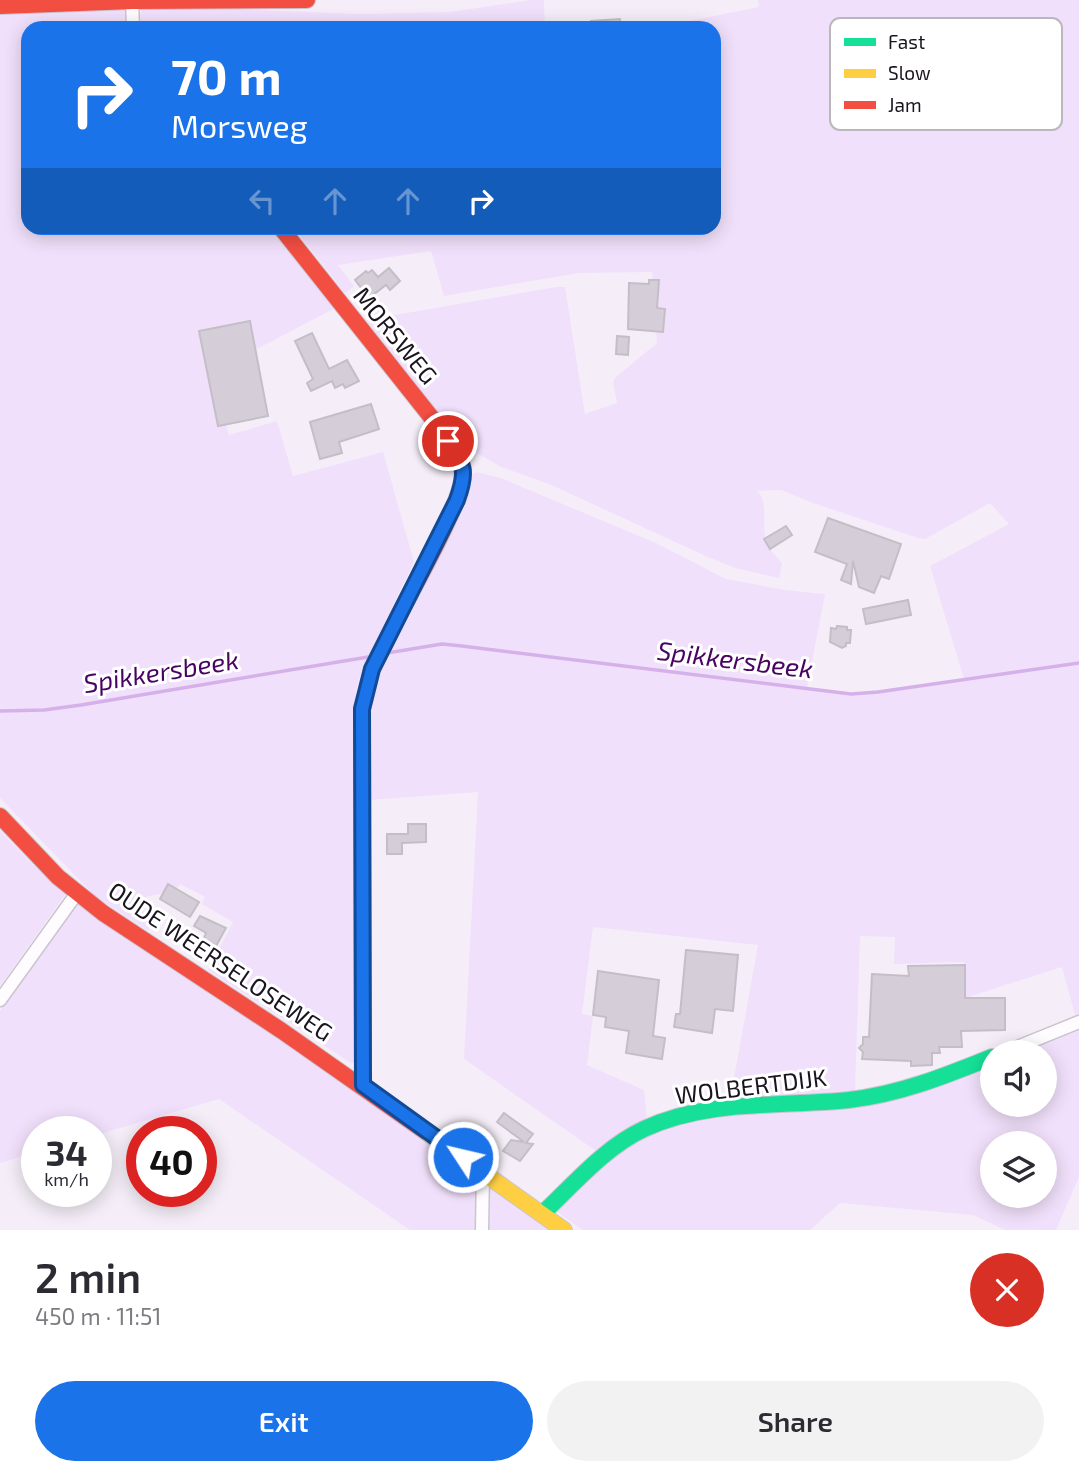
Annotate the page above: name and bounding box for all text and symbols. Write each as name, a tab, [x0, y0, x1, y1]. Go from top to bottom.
legend	[830, 18, 1062, 130]
text: Fast	[888, 30, 925, 53]
text: 70 m	[171, 46, 282, 105]
icon: right	[56, 49, 147, 140]
text: Slow	[888, 61, 931, 84]
text: Jam	[888, 93, 922, 116]
text: Morsweg	[171, 106, 308, 144]
icon: left	[243, 182, 281, 220]
icon: ahead	[316, 182, 354, 220]
icon: ahead	[389, 182, 427, 220]
icon: right	[462, 182, 500, 220]
street label: MORSWEG	[348, 281, 444, 389]
pin	[418, 411, 478, 471]
icon: arrive	[429, 422, 467, 460]
water label: Spikkersbeek	[656, 634, 815, 683]
water label: Spikkersbeek	[81, 643, 241, 698]
street label: OUDE WEERSELOSEWEG	[103, 875, 338, 1047]
map controls	[980, 1040, 1057, 1208]
button: sound	[980, 1040, 1057, 1117]
street label: WOLBERTDIJK	[673, 1062, 828, 1109]
speed limit sign: 40	[126, 1116, 217, 1207]
position arrow	[426, 1120, 500, 1194]
text: 34	[45, 1131, 88, 1173]
button: layers	[980, 1131, 1057, 1208]
text: km/h	[44, 1168, 89, 1190]
text: 2 min	[35, 1251, 141, 1301]
button: close	[970, 1253, 1044, 1327]
text: 450 m · 11:51	[35, 1302, 162, 1330]
button: Exit	[35, 1381, 533, 1461]
button: Share	[547, 1381, 1044, 1461]

